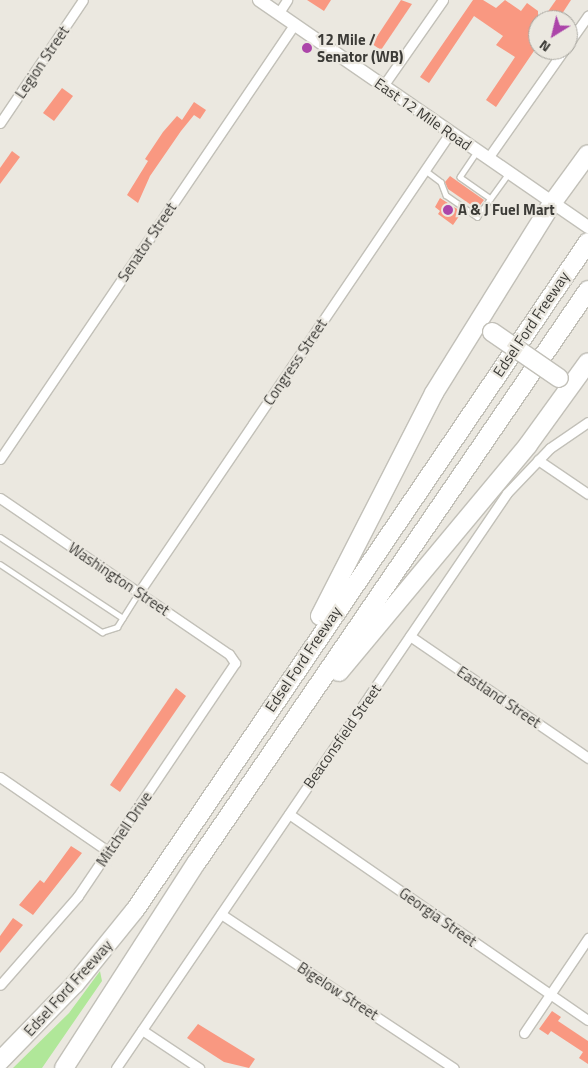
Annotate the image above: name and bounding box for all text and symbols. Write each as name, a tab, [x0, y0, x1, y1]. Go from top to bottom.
north arrow	[528, 10, 578, 60]
street label: Legion Street	[11, 22, 73, 102]
place label: 12 Mile / Senator (WB)	[317, 30, 403, 65]
text: N	[534, 35, 555, 58]
marker: 12 Mile / Senator (WB)	[301, 42, 313, 54]
street label: East 12 Mile Road	[371, 74, 475, 154]
street label: Senator Street	[114, 199, 180, 285]
place label: A & J Fuel Mart	[458, 201, 555, 219]
marker: A & J Fuel Mart	[442, 204, 454, 216]
street label: Edsel Ford Freeway	[489, 268, 573, 380]
street label: Congress Street	[260, 315, 330, 409]
street label: Washington Street	[65, 539, 173, 619]
street label: Edsel Ford Freeway	[261, 603, 345, 715]
street label: Eastland Street	[454, 662, 544, 732]
street label: Beaconsfield Street	[299, 680, 385, 792]
street label: Mitchell Drive	[92, 788, 156, 870]
street label: Georgia Street	[396, 884, 480, 950]
street label: Edsel Ford Freeway	[20, 936, 116, 1040]
street label: Bigelow Street	[294, 958, 382, 1024]

